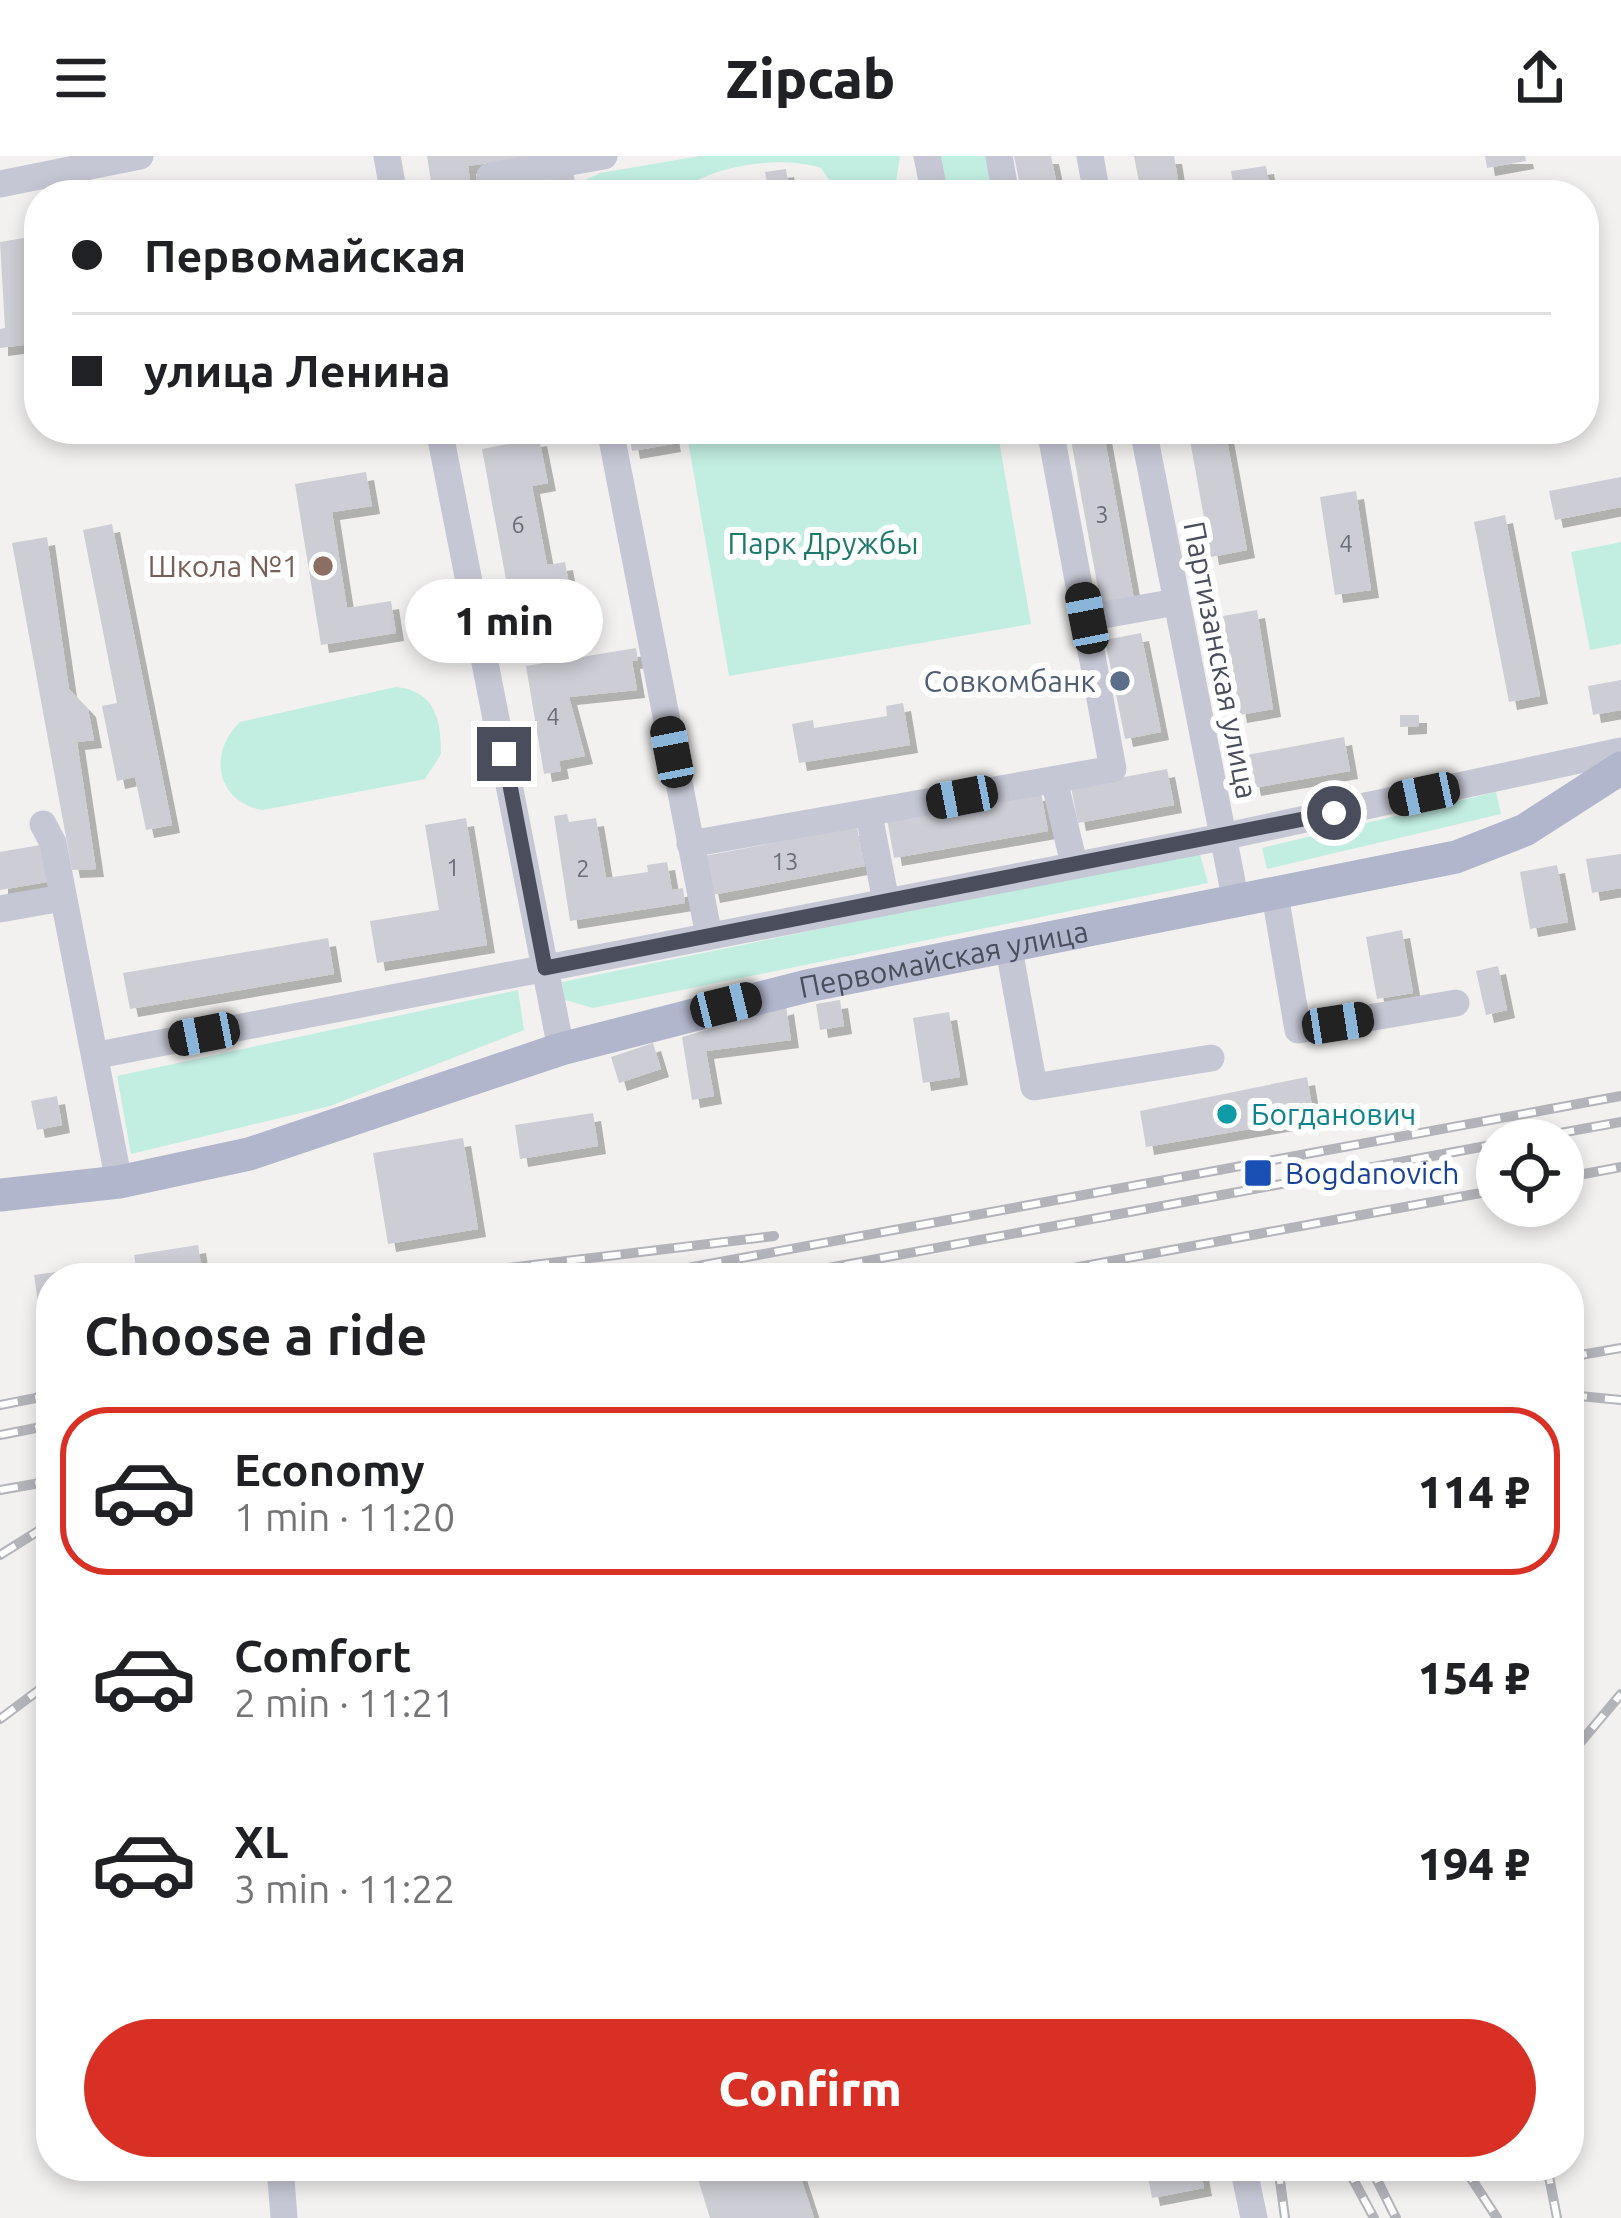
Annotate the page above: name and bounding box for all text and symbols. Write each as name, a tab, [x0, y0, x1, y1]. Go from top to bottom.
icon: menu	[48, 45, 114, 111]
icon: share	[1507, 45, 1573, 111]
text: Zipcab	[726, 48, 895, 108]
text: Первомайская	[144, 230, 466, 281]
text: улица Ленина	[144, 345, 451, 396]
house number: 3	[1095, 501, 1109, 528]
house number: 6	[511, 511, 525, 538]
street label: Партизанская улица	[1177, 518, 1265, 802]
park label: Парк Дружбы	[727, 526, 919, 560]
house number: 4	[1339, 530, 1353, 557]
place label: Школа №1	[148, 549, 299, 583]
marker: Школа №1	[310, 553, 336, 579]
car	[1062, 579, 1112, 657]
callout: 1 min	[405, 580, 603, 664]
text: 1 min	[454, 599, 554, 642]
place label: Совкомбанк	[923, 664, 1096, 698]
marker: Совкомбанк	[1107, 668, 1133, 694]
house number: 4	[546, 703, 560, 730]
car	[647, 713, 697, 791]
route end	[477, 727, 531, 781]
car	[1385, 769, 1463, 819]
car	[923, 772, 1001, 822]
route start	[1307, 786, 1361, 840]
house number: 13	[771, 848, 799, 875]
house number: 1	[446, 854, 460, 881]
house number: 2	[576, 855, 590, 882]
street label: Первомайская улица	[796, 914, 1091, 1004]
car	[687, 979, 765, 1031]
car	[1300, 1000, 1376, 1046]
car	[165, 1009, 243, 1059]
place label: Богданович	[1251, 1097, 1416, 1131]
marker: Богданович	[1214, 1101, 1240, 1127]
map controls	[1476, 1119, 1584, 1227]
button: locate	[1476, 1119, 1584, 1227]
place label: Bogdanovich	[1285, 1156, 1459, 1190]
marker: Bogdanovich	[1242, 1157, 1274, 1189]
text: Choose a ride	[84, 1305, 427, 1365]
icon: car	[90, 1437, 198, 1545]
text: Economy	[234, 1444, 425, 1495]
text: 114 ₽	[1418, 1466, 1530, 1517]
text: 1 min · 11:20	[234, 1495, 455, 1538]
icon: car	[90, 1623, 198, 1731]
text: Comfort	[234, 1630, 411, 1681]
text: 154 ₽	[1418, 1652, 1530, 1703]
text: 2 min · 11:21	[234, 1681, 455, 1724]
icon: car	[90, 1809, 198, 1917]
text: XL	[234, 1816, 288, 1867]
text: 194 ₽	[1418, 1838, 1530, 1889]
text: 3 min · 11:22	[234, 1867, 455, 1910]
button: Confirm	[84, 2019, 1536, 2157]

